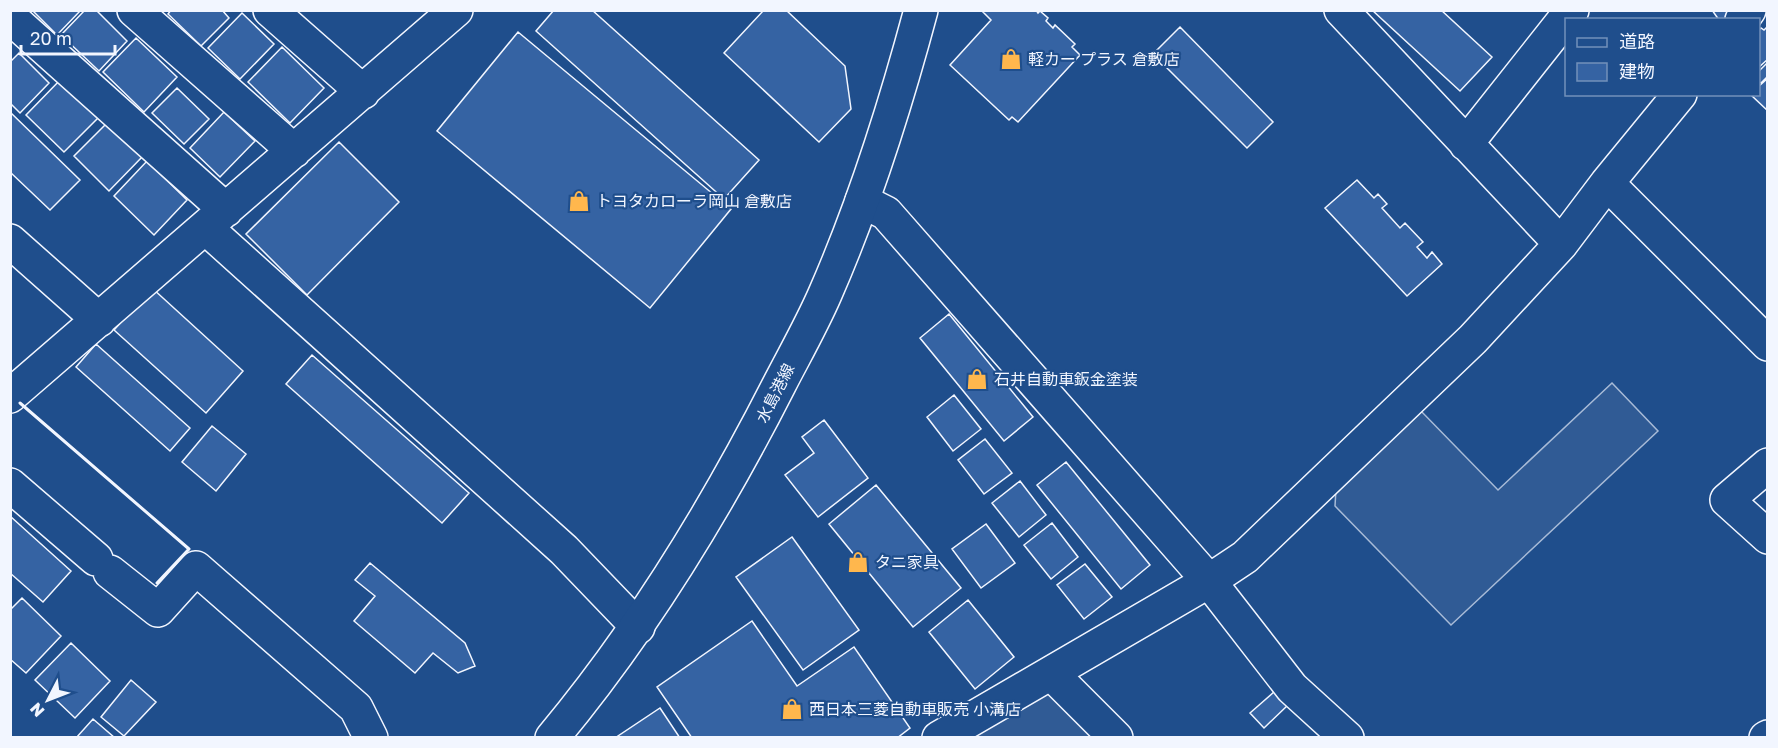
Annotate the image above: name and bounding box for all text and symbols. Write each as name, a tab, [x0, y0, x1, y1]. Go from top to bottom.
scale bar	[21, 18, 116, 56]
legend	[1565, 18, 1760, 96]
text: 20 m	[30, 27, 72, 49]
text: 道路	[1619, 30, 1655, 52]
shop icon: 軽カー プラス 倉敷店	[999, 47, 1023, 71]
place label: 軽カー プラス 倉敷店	[1028, 49, 1180, 69]
text: 建物	[1619, 60, 1655, 82]
shop icon: トヨタカローラ岡山 倉敷店	[567, 189, 591, 213]
place label: トヨタカローラ岡山 倉敷店	[596, 191, 792, 211]
street label: 水島港線	[752, 360, 798, 426]
shop icon: 石井自動車鈑金塗装	[965, 367, 989, 391]
place label: 石井自動車鈑金塗装	[994, 369, 1138, 389]
shop icon: タニ家具	[846, 550, 870, 574]
place label: タニ家具	[875, 552, 939, 572]
north arrow	[18, 670, 78, 730]
shop icon: 西日本三菱自動車販売 小溝店	[780, 697, 804, 721]
text: N	[25, 699, 48, 721]
place label: 西日本三菱自動車販売 小溝店	[809, 699, 1021, 719]

